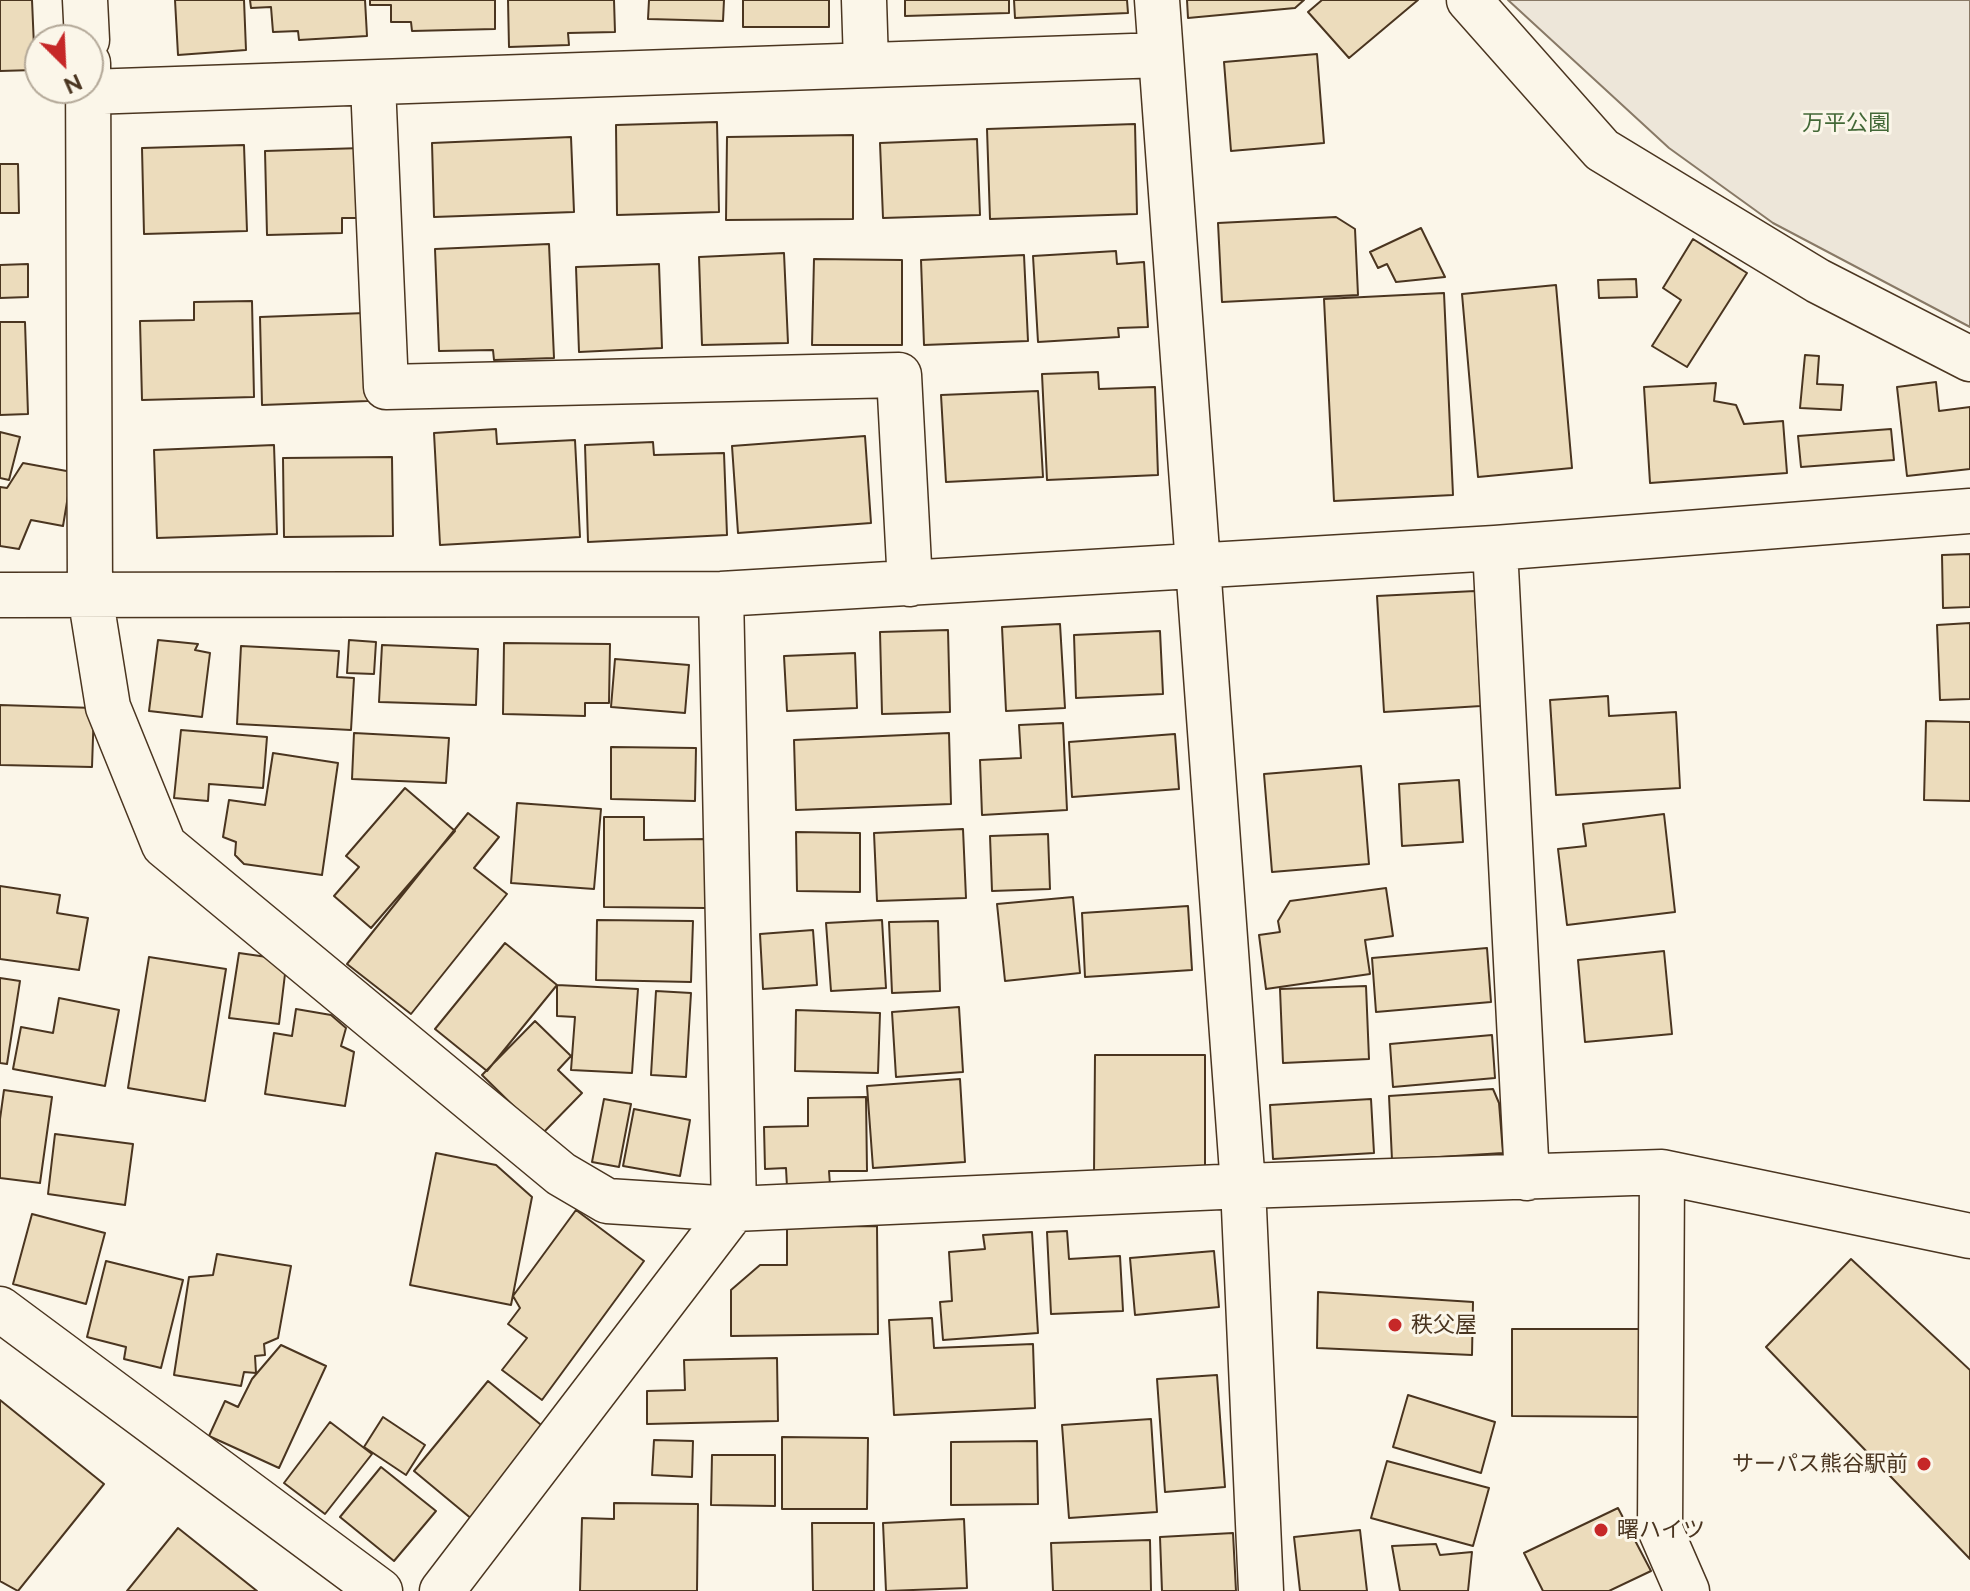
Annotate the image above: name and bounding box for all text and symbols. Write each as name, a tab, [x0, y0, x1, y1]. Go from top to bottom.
north arrow	[24, 24, 104, 104]
text: N	[60, 69, 86, 99]
park label: 万平公園	[1802, 110, 1890, 136]
place label: 秩父屋	[1411, 1312, 1477, 1338]
marker: 秩父屋	[1386, 1316, 1404, 1334]
place label: サーパス熊谷駅前	[1732, 1451, 1908, 1477]
marker: サーパス熊谷駅前	[1915, 1455, 1933, 1473]
place label: 曙ハイツ	[1617, 1517, 1705, 1543]
marker: 曙ハイツ	[1592, 1521, 1610, 1539]

